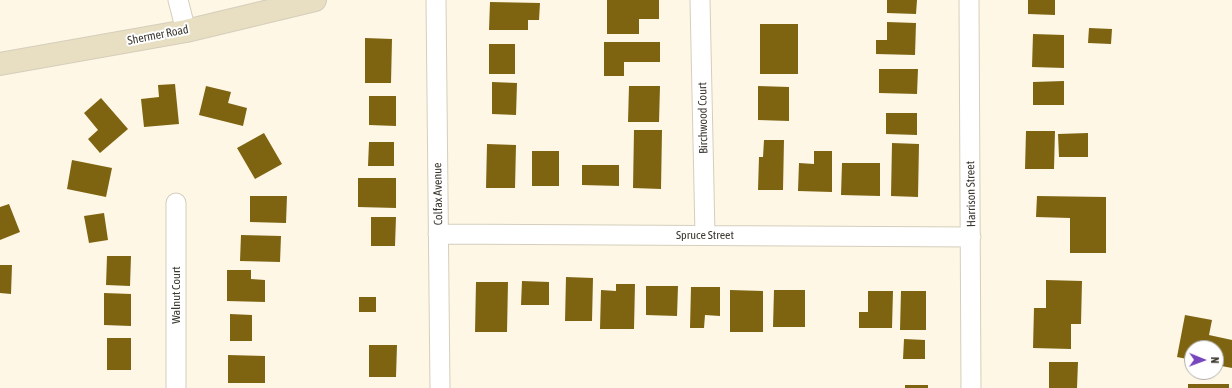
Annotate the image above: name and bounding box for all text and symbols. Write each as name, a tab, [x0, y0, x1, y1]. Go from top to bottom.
street label: Shermer Road	[126, 22, 190, 48]
street label: Birchwood Court	[695, 82, 711, 154]
street label: Harrison Street	[963, 161, 979, 227]
street label: Colfax Avenue	[430, 162, 446, 226]
street label: Spruce Street	[676, 228, 734, 242]
street label: Walnut Court	[169, 266, 183, 324]
north arrow	[1184, 340, 1224, 380]
text: N	[1209, 357, 1221, 364]

